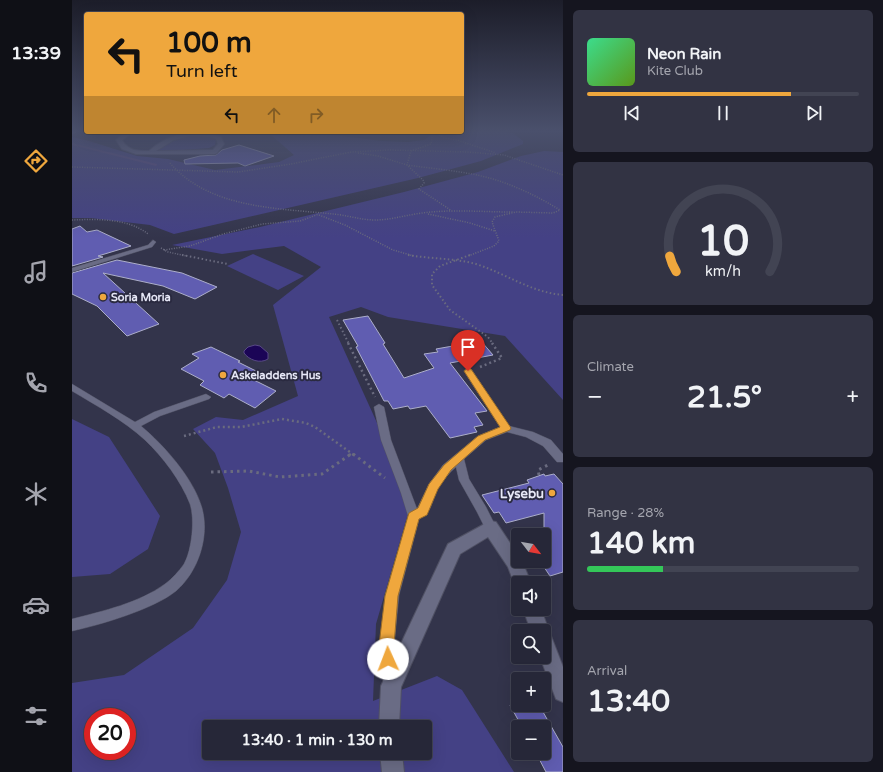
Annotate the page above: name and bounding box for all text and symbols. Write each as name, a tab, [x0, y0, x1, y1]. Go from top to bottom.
text: 100 m	[166, 26, 252, 60]
icon: left	[100, 28, 152, 80]
text: 13:39	[11, 42, 61, 64]
text: Neon Rain	[647, 45, 721, 63]
text: Turn left	[166, 60, 238, 82]
text: Kite Club	[647, 63, 703, 79]
icon: previous	[621, 102, 643, 124]
icon: pause	[712, 102, 734, 124]
icon: next	[803, 102, 825, 124]
icon: left	[221, 104, 243, 126]
icon: ahead	[263, 104, 285, 126]
icon: right	[305, 104, 327, 126]
icon: directions	[22, 147, 50, 175]
text: 10	[697, 216, 749, 266]
icon: music	[22, 258, 50, 286]
text: km/h	[705, 262, 741, 279]
place label: Soria Moria	[111, 291, 171, 304]
marker: Soria Moria	[98, 292, 108, 302]
pin	[451, 330, 485, 371]
icon: arrive	[457, 336, 479, 358]
text: Climate	[587, 359, 634, 375]
icon: phone	[22, 369, 50, 397]
place label: Askeladdens Hus	[231, 369, 321, 382]
marker: Askeladdens Hus	[218, 370, 228, 380]
text: 21.5°	[687, 379, 762, 416]
text: −	[587, 384, 603, 410]
text: +	[847, 384, 859, 410]
icon: climate	[22, 480, 50, 508]
place label: Lysebu	[500, 486, 544, 502]
marker: Lysebu	[547, 488, 557, 498]
text: Range · 28%	[587, 505, 664, 521]
text: 140 km	[587, 525, 695, 562]
north arrow	[511, 528, 551, 568]
map controls	[511, 528, 551, 760]
button: sound	[511, 576, 551, 616]
icon: car	[22, 591, 50, 619]
button: search	[511, 624, 551, 664]
position arrow	[367, 638, 409, 680]
text: Arrival	[587, 663, 627, 679]
button: +	[511, 672, 551, 712]
text: 13:40	[587, 683, 670, 720]
icon: filters	[22, 702, 50, 730]
speed limit sign: 20	[84, 708, 136, 760]
button: −	[511, 720, 551, 760]
text: 13:40 · 1 min · 130 m	[242, 731, 392, 749]

